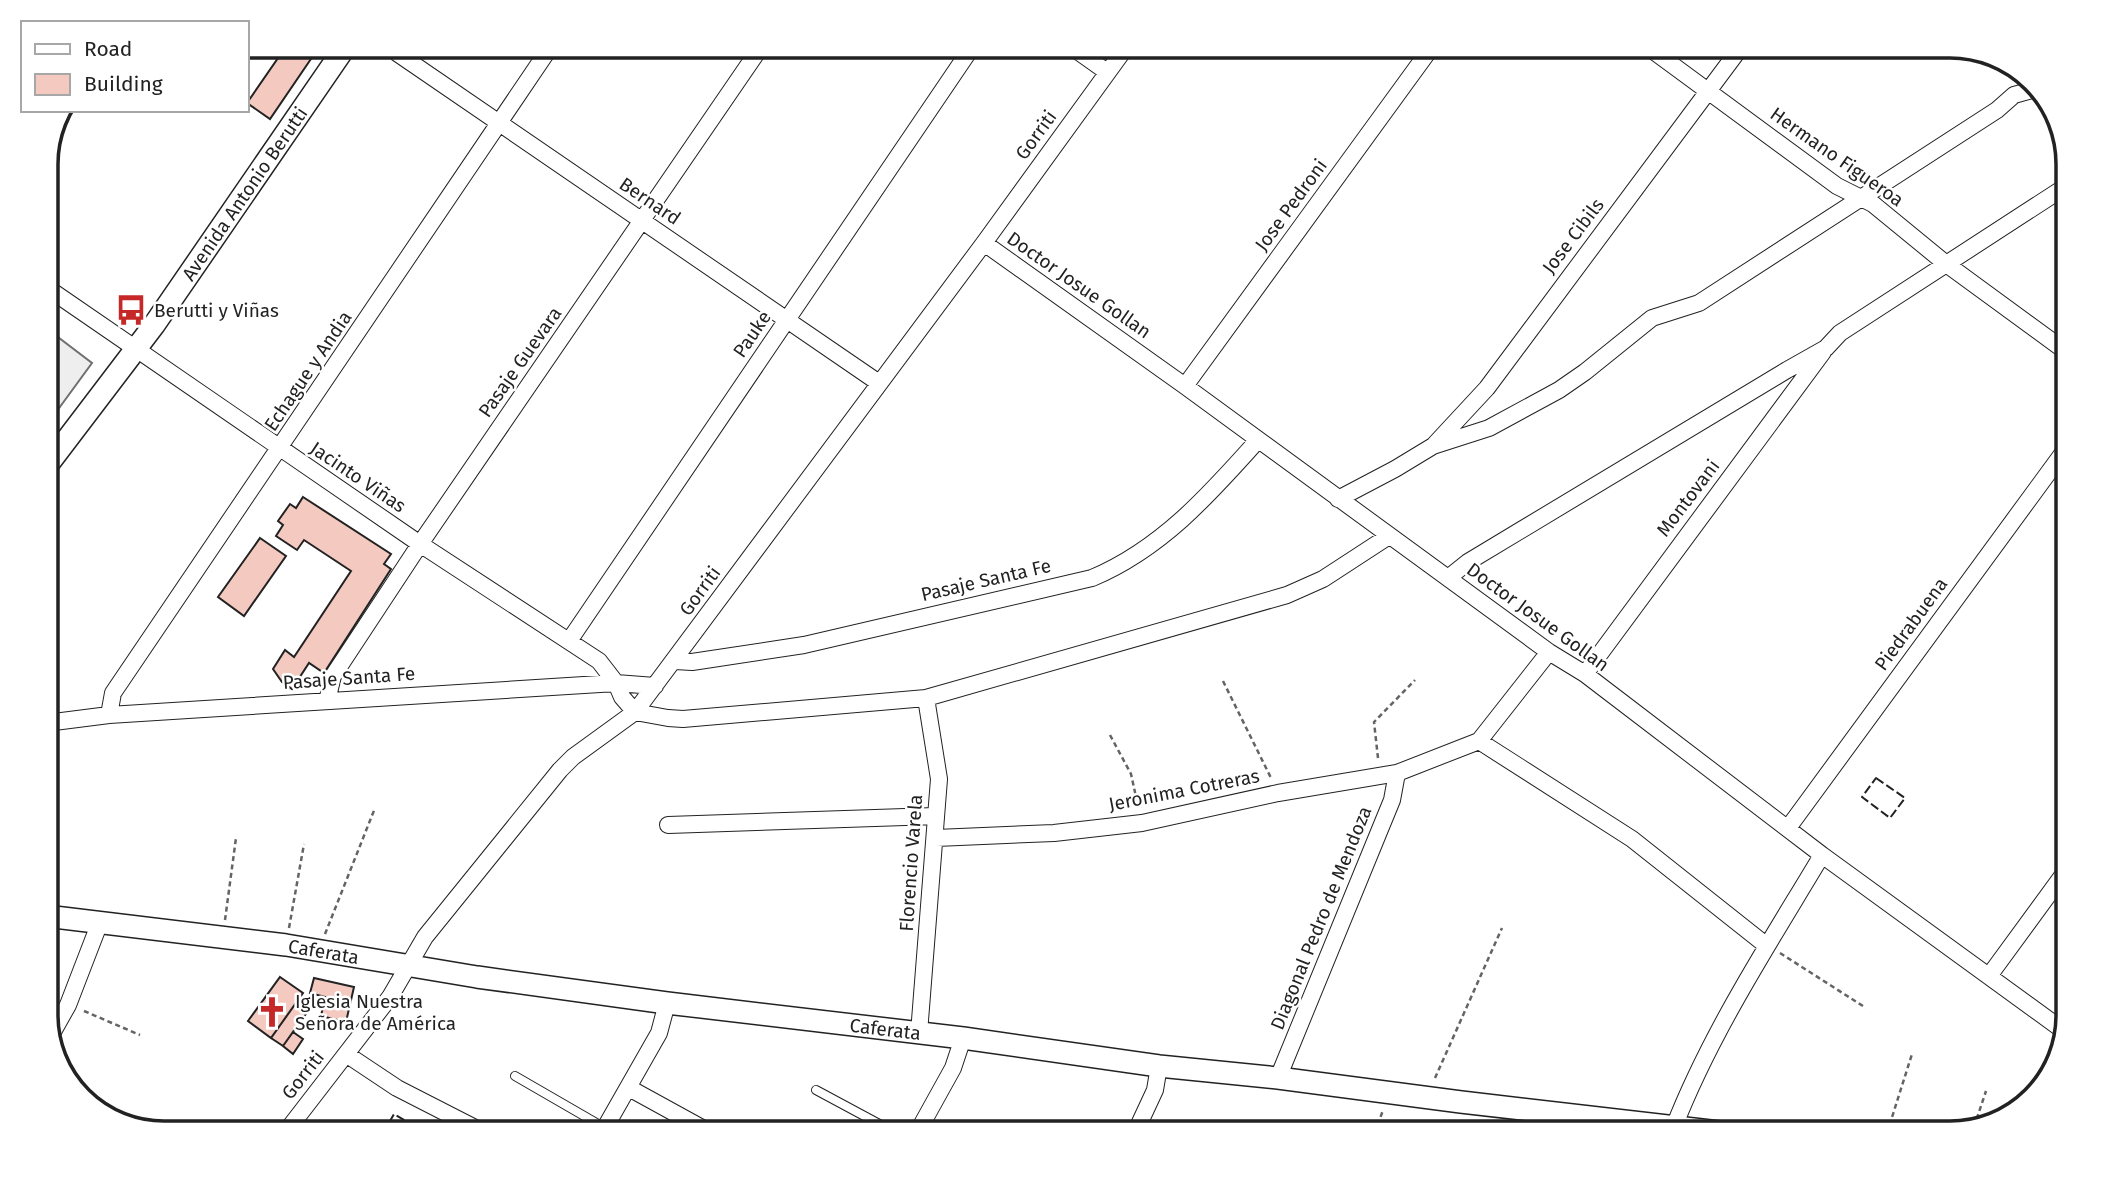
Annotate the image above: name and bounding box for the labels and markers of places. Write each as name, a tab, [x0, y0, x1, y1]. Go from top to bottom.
bus stop icon: Berutti y Viñas	[114, 293, 148, 327]
place label: Berutti y Viñas	[154, 299, 279, 322]
place label: Iglesia Nuestra Señora de América	[295, 990, 456, 1035]
church icon: Iglesia Nuestra Señora de América	[255, 995, 289, 1029]

